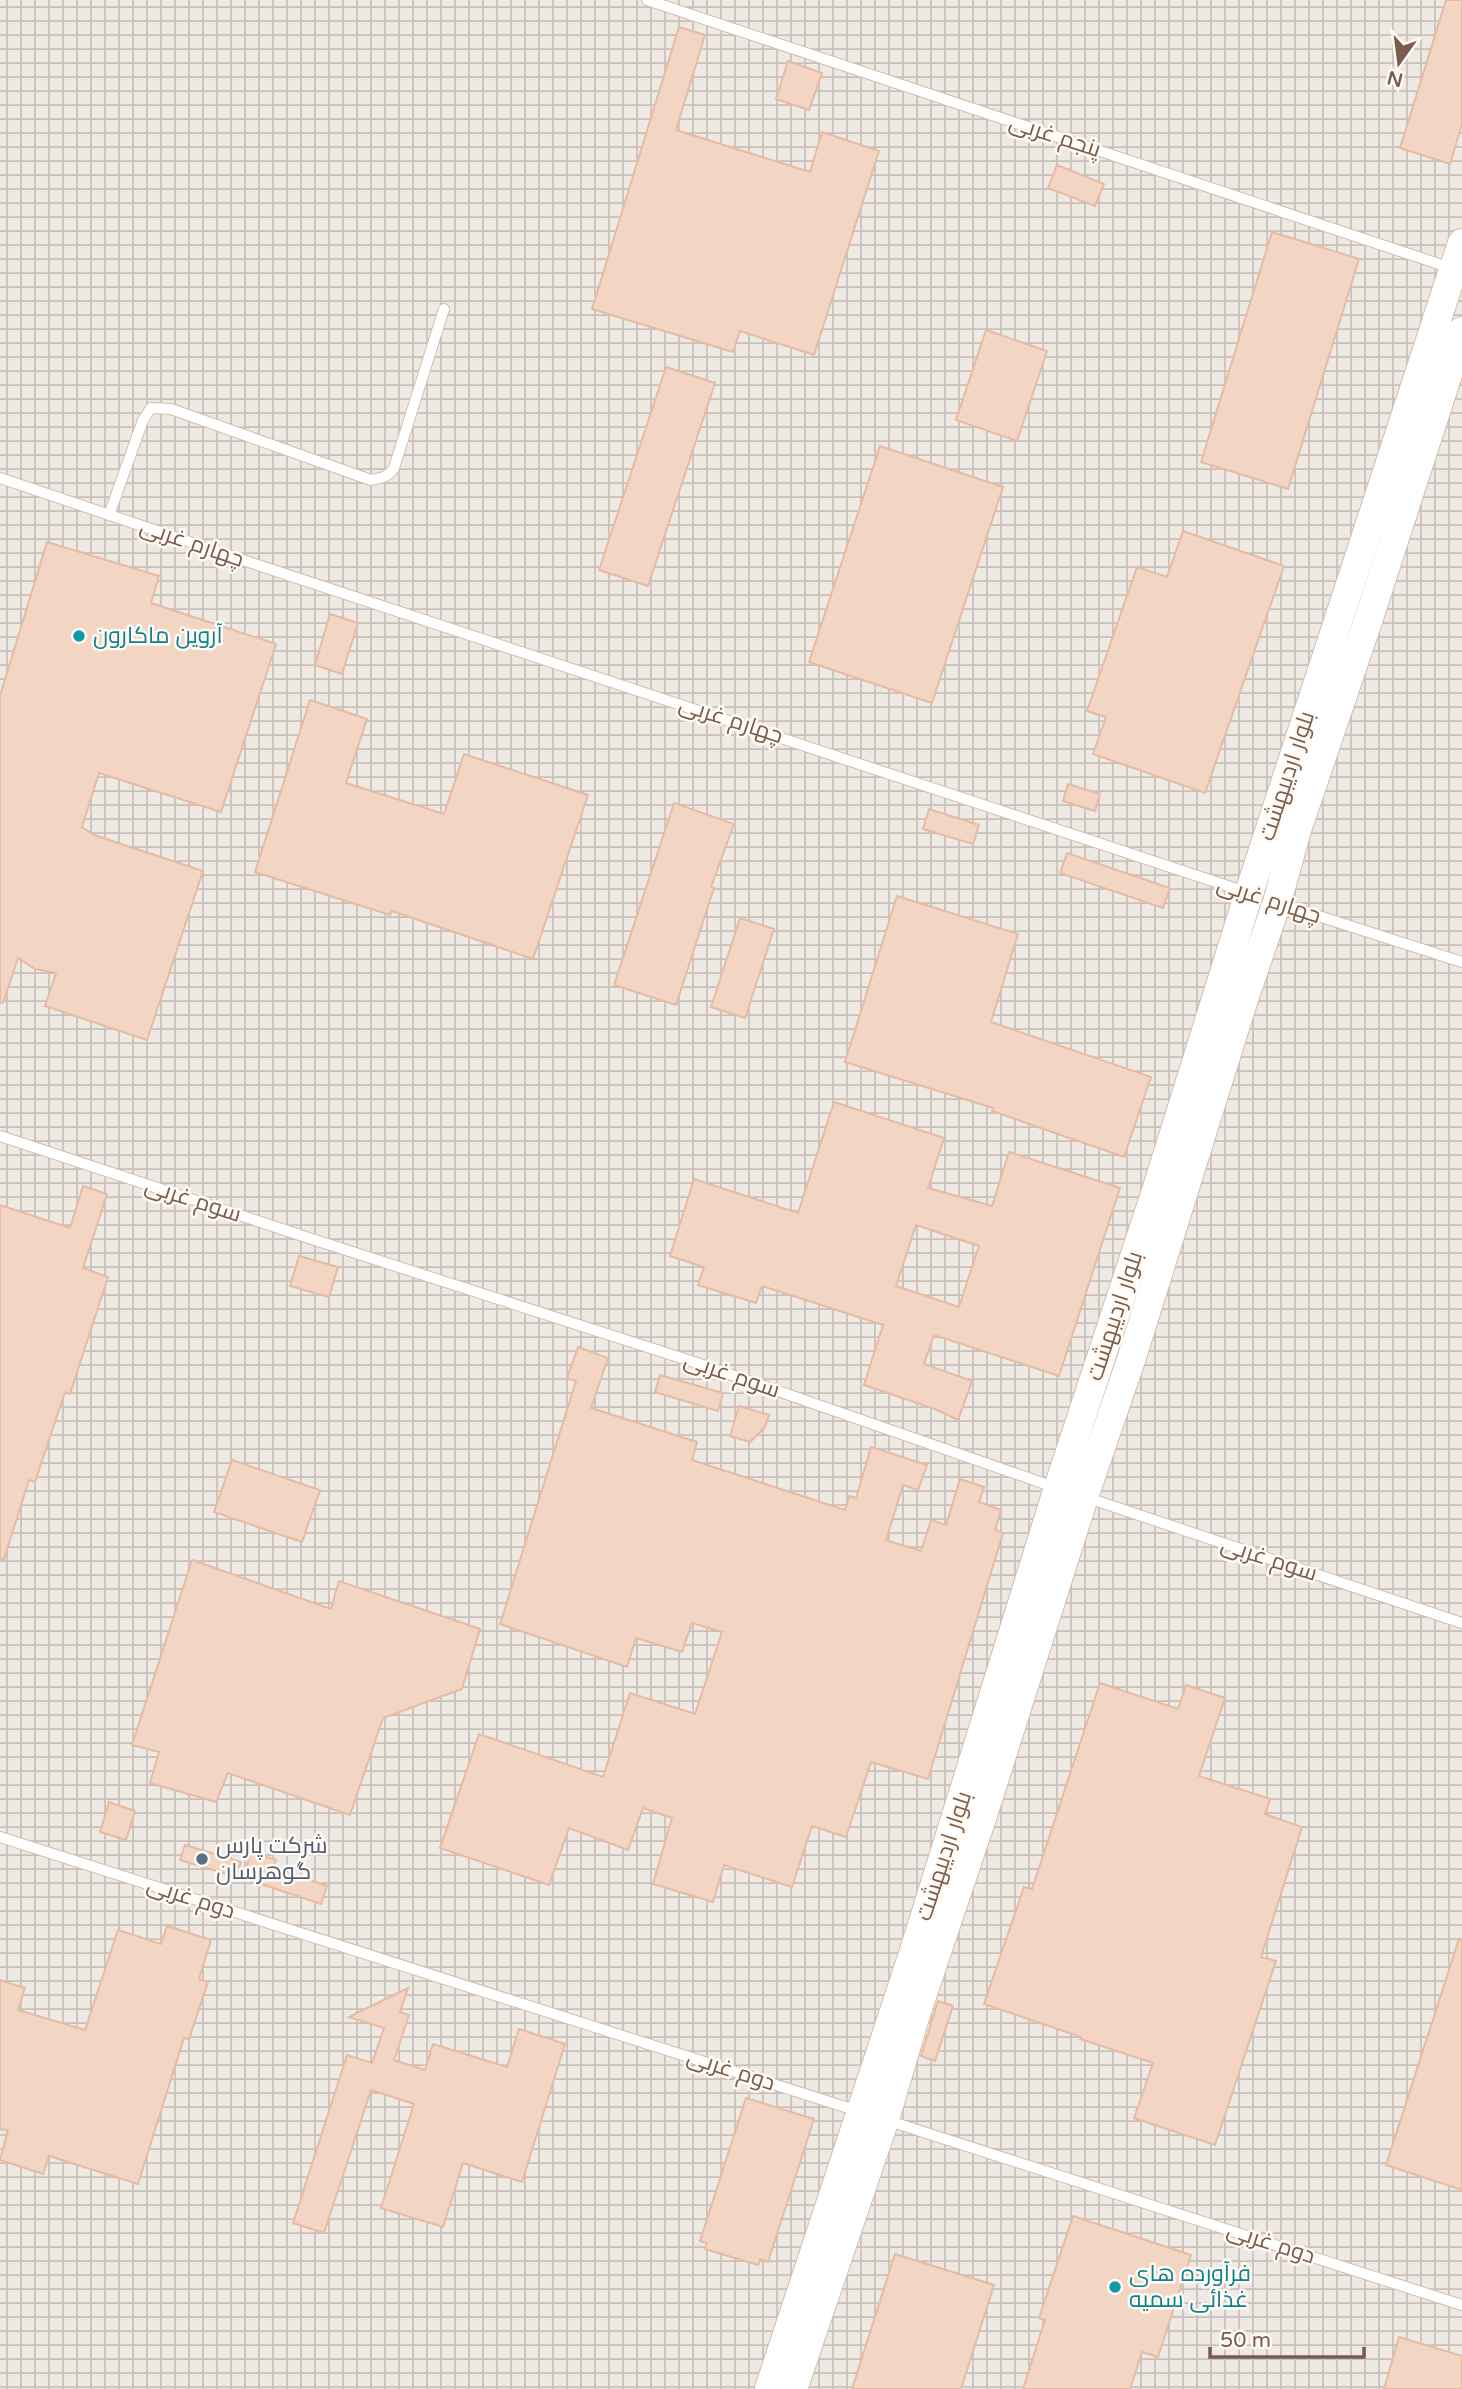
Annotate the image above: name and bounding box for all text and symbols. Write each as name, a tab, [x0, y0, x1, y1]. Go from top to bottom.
north arrow	[1364, 28, 1434, 98]
text: N	[1385, 66, 1405, 91]
street label: پنجم غربی	[1005, 108, 1104, 165]
street label: چهارم غربی	[136, 512, 248, 575]
place label: آروین ماکارون	[93, 622, 223, 650]
marker: آروین ماکارون	[71, 628, 87, 644]
street label: چهارم غربی	[675, 690, 787, 751]
street label: بلوار اردیبهشت	[1253, 708, 1321, 844]
street label: چهارم غربی	[1213, 870, 1325, 931]
street label: سوم غربی	[141, 1171, 245, 1230]
street label: بلوار اردیبهشت	[1081, 1248, 1149, 1384]
street label: سوم غربی	[680, 1346, 784, 1405]
street label: سوم غربی	[1217, 1530, 1321, 1589]
street label: بلوار اردیبهشت	[910, 1788, 978, 1924]
place label: شرکت پارس گوهرسان	[216, 1832, 328, 1886]
marker: شرکت پارس گوهرسان	[194, 1851, 210, 1867]
street label: دوم غربی	[143, 1871, 239, 1926]
street label: دوم غربی	[683, 2043, 779, 2098]
street label: دوم غربی	[1223, 2216, 1319, 2271]
place label: فرآورده های غذائی سمیه	[1129, 2260, 1251, 2314]
marker: فرآورده های غذائی سمیه	[1107, 2279, 1123, 2295]
scale bar	[1210, 2316, 1364, 2360]
text: 50 m	[1220, 2328, 1271, 2353]

